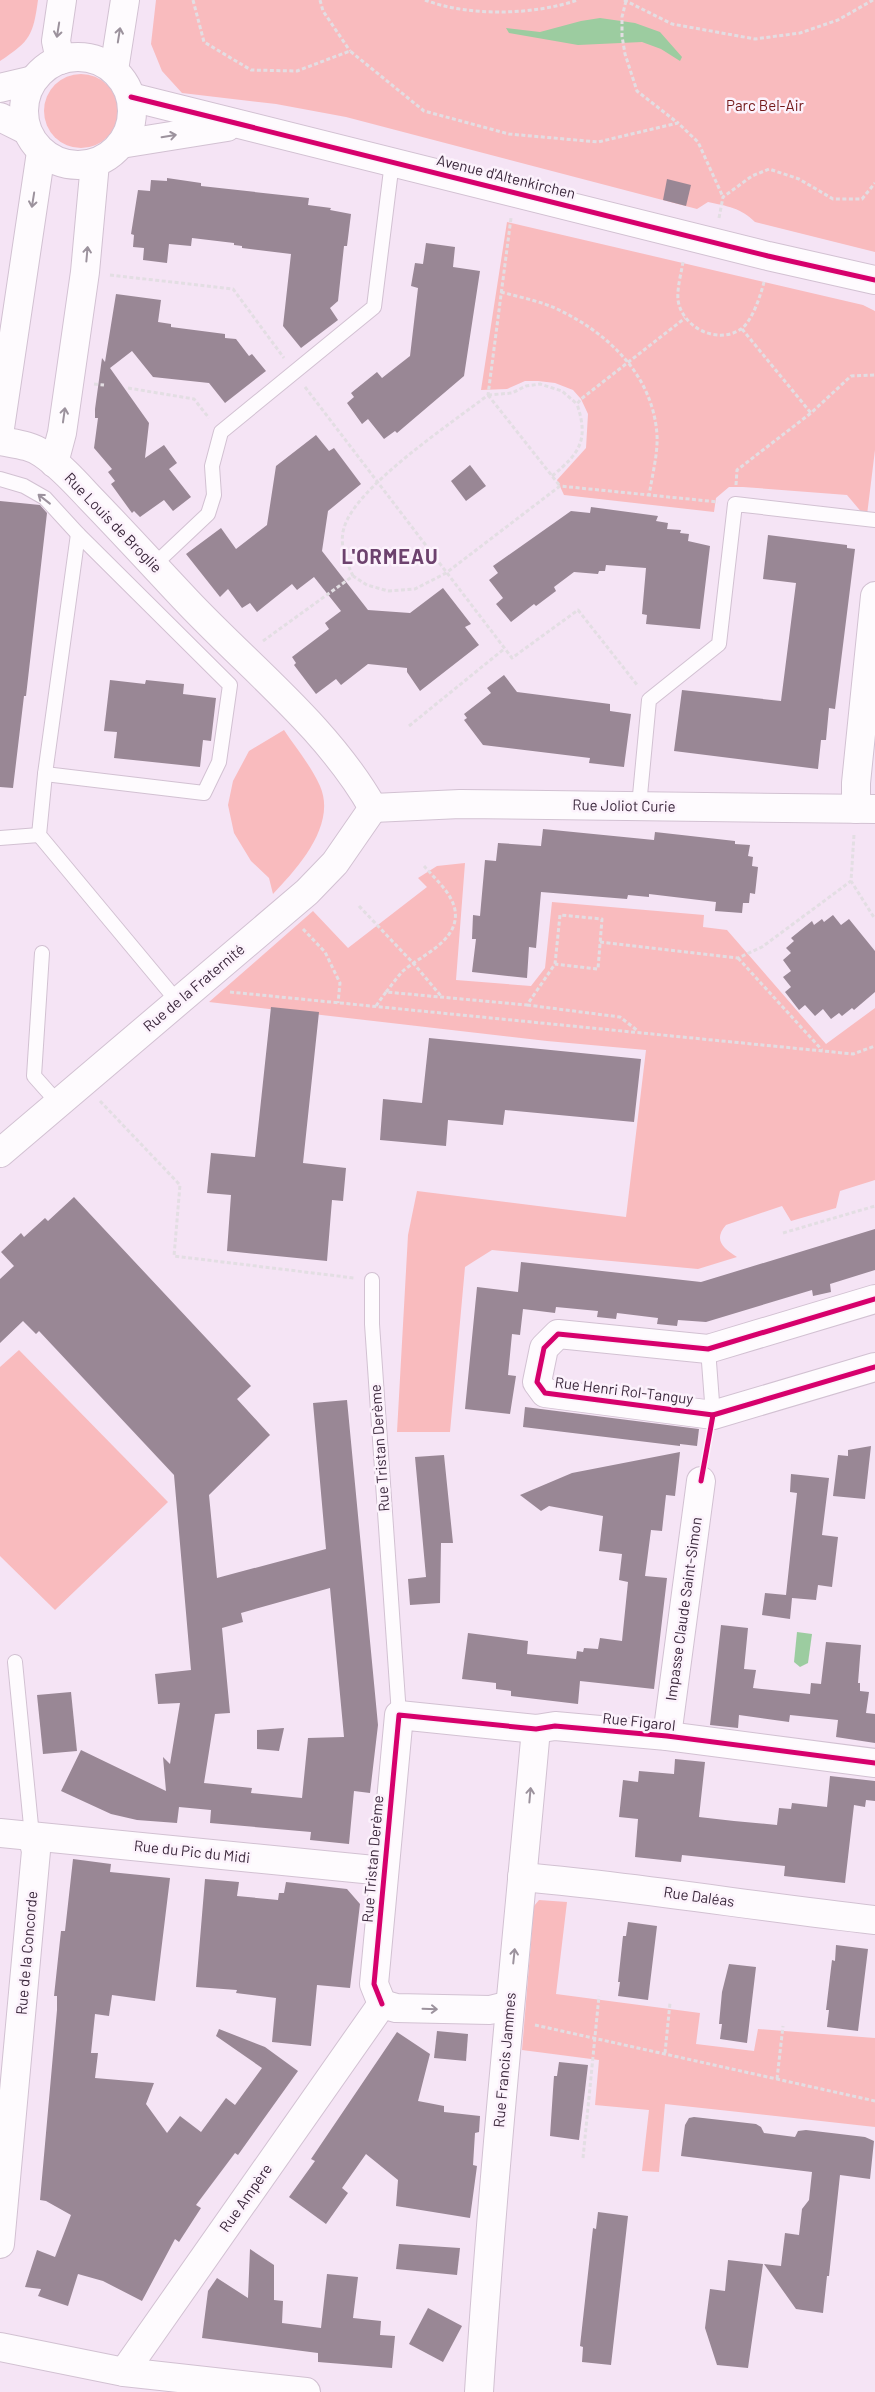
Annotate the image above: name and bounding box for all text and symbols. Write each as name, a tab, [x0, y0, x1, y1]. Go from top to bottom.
one-way arrow	[52, 22, 62, 38]
one-way arrow	[115, 28, 125, 44]
park label: Parc Bel-Air	[726, 96, 804, 114]
one-way arrow	[161, 131, 177, 141]
street label: Avenue d'Altenkirchen	[435, 150, 577, 202]
one-way arrow	[28, 192, 38, 208]
one-way arrow	[82, 246, 91, 262]
one-way arrow	[59, 407, 69, 423]
street label: Rue Louis de Broglie	[61, 468, 166, 576]
one-way arrow	[37, 494, 51, 504]
district label: L'ORMEAU	[341, 544, 439, 568]
street label: Rue Joliot Curie	[572, 795, 676, 815]
street label: Rue de la Fraternité	[139, 940, 248, 1035]
street label: Rue Henri Rol-Tanguy	[554, 1373, 694, 1407]
street label: Rue Tristan Derème	[366, 1384, 392, 1512]
street label: Impasse Claude Saint-Simon	[661, 1516, 705, 1702]
street label: Rue Figarol	[602, 1708, 676, 1734]
one-way arrow	[525, 1787, 534, 1803]
street label: Rue Tristan Derème	[357, 1795, 387, 1923]
street label: Rue du Pic du Midi	[133, 1836, 251, 1866]
street label: Rue Daléas	[663, 1882, 736, 1910]
street label: Rue de la Concorde	[12, 1890, 40, 2016]
one-way arrow	[509, 1949, 518, 1965]
street label: Rue Francis Jammes	[489, 1992, 519, 2128]
one-way arrow	[422, 2004, 438, 2014]
street label: Rue Ampère	[215, 2160, 275, 2235]

